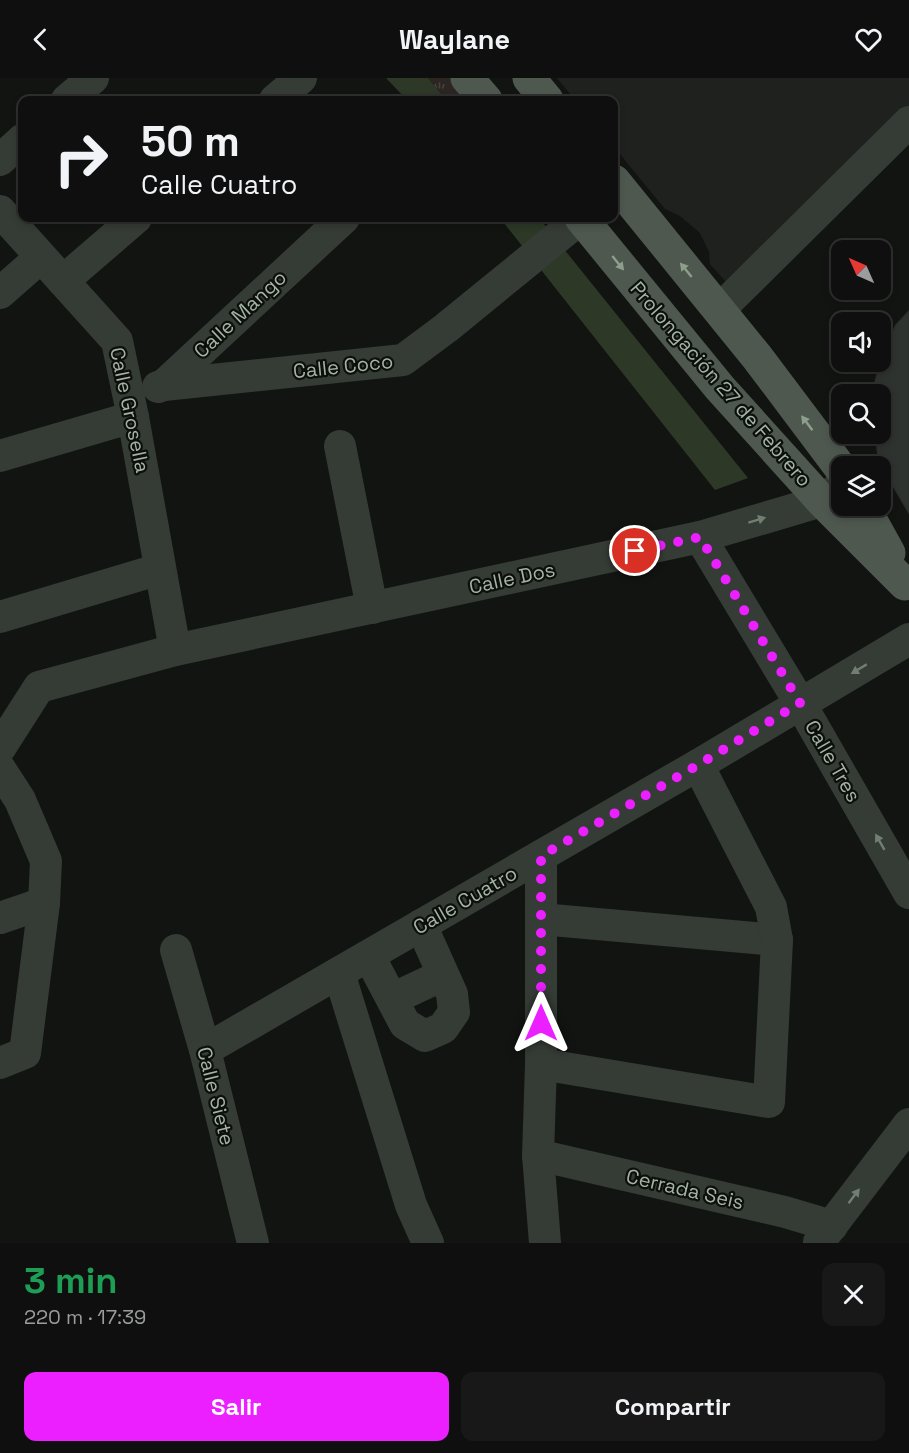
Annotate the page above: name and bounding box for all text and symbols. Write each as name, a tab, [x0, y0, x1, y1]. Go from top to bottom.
text: Waylane	[399, 22, 510, 57]
icon: back	[24, 23, 57, 56]
icon: heart	[852, 23, 885, 56]
text: 50 m	[141, 115, 240, 168]
icon: right	[42, 120, 120, 198]
text: Calle Cuatro	[141, 167, 297, 202]
north arrow	[831, 240, 891, 300]
map controls	[831, 240, 891, 516]
one-way arrow	[612, 255, 625, 271]
one-way arrow	[680, 263, 693, 278]
street label: Calle Mango	[188, 264, 292, 364]
street label: Prolongación 27 de Febrero	[625, 276, 817, 492]
button: sound	[831, 312, 891, 372]
street label: Calle Grosella	[104, 345, 156, 475]
street label: Calle Coco	[292, 348, 394, 384]
button: search	[831, 384, 891, 444]
one-way arrow	[801, 416, 813, 431]
button: layers	[831, 456, 891, 516]
one-way arrow	[748, 515, 766, 524]
pin	[609, 525, 660, 576]
icon: arrive	[618, 534, 651, 567]
street label: Calle Dos	[467, 556, 557, 600]
one-way arrow	[851, 663, 867, 674]
street label: Calle Tres	[799, 715, 867, 807]
one-way arrow	[875, 833, 885, 850]
street label: Calle Cuatro	[408, 860, 522, 940]
position arrow	[509, 991, 573, 1055]
street label: Calle Siete	[191, 1044, 241, 1148]
street label: Cerrada Seis	[624, 1163, 746, 1215]
one-way arrow	[848, 1189, 860, 1204]
text: 3 min	[24, 1258, 118, 1304]
button: close	[822, 1263, 885, 1326]
text: 220 m · 17:39	[24, 1304, 146, 1330]
button: Salir	[24, 1372, 449, 1441]
button: Compartir	[461, 1372, 885, 1441]

